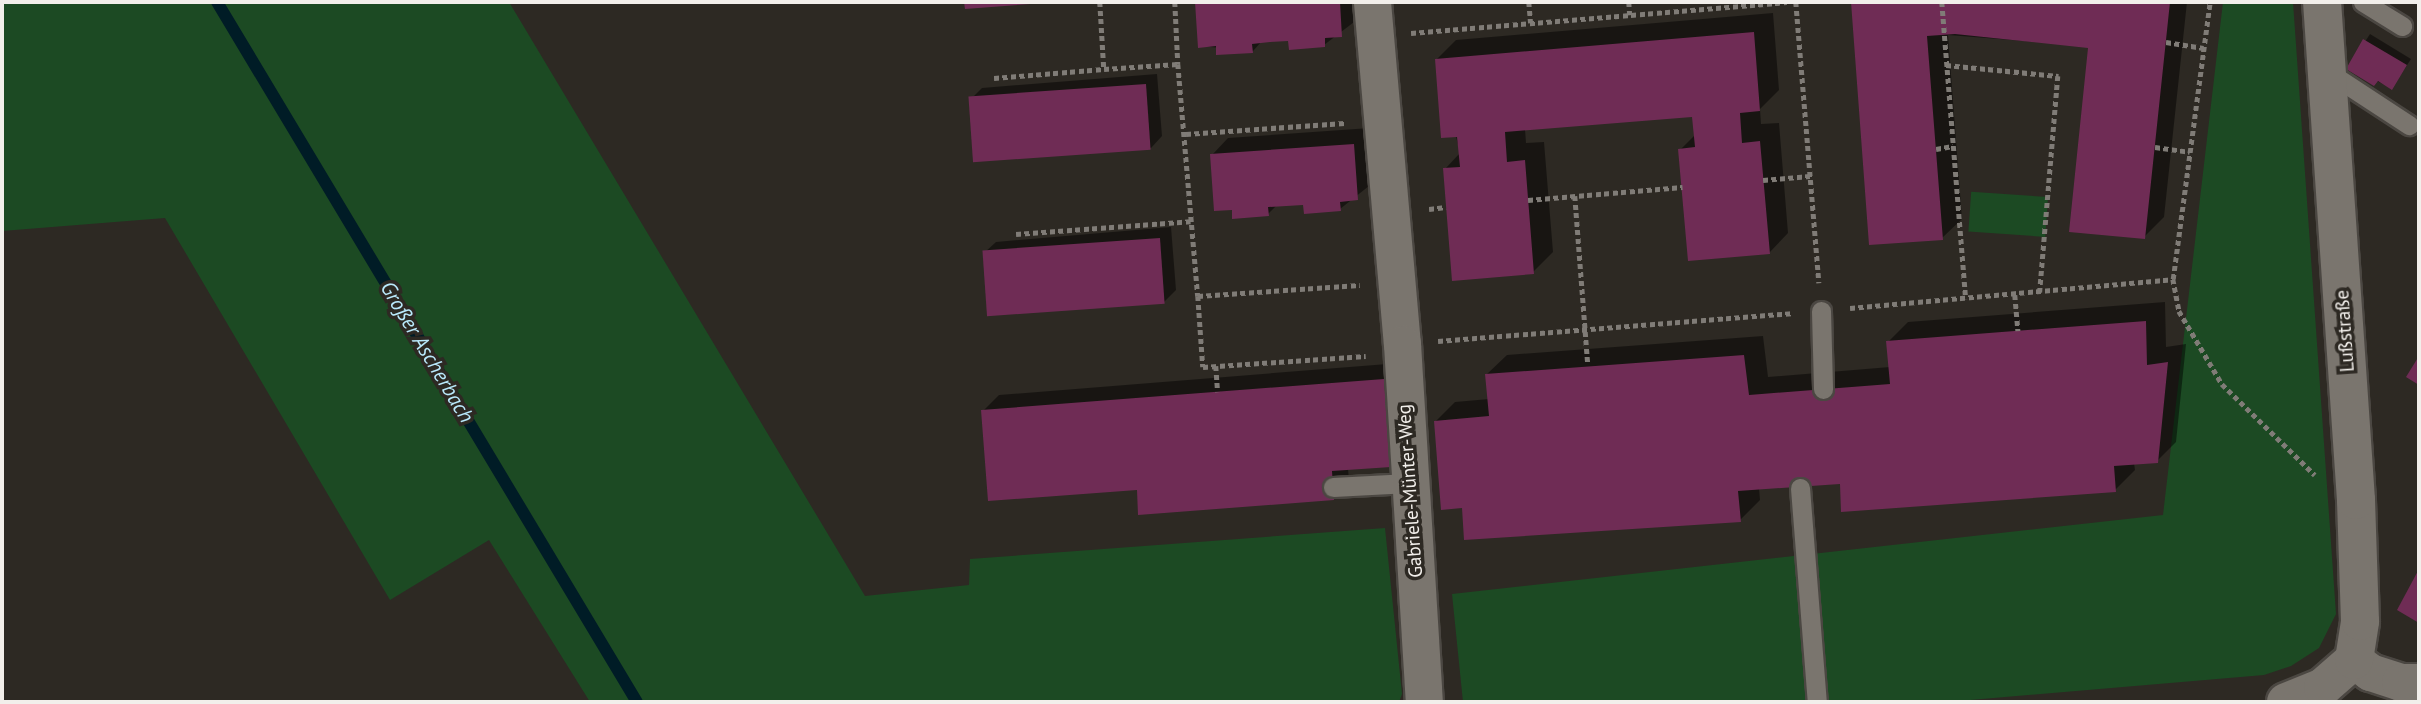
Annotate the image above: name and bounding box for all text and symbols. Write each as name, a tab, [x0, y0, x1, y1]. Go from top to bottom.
water label: Großer Ascherbach	[375, 276, 479, 428]
street label: Lußstraße	[2331, 289, 2359, 373]
street label: Gabriele-Münter-Weg	[1393, 403, 1427, 579]

